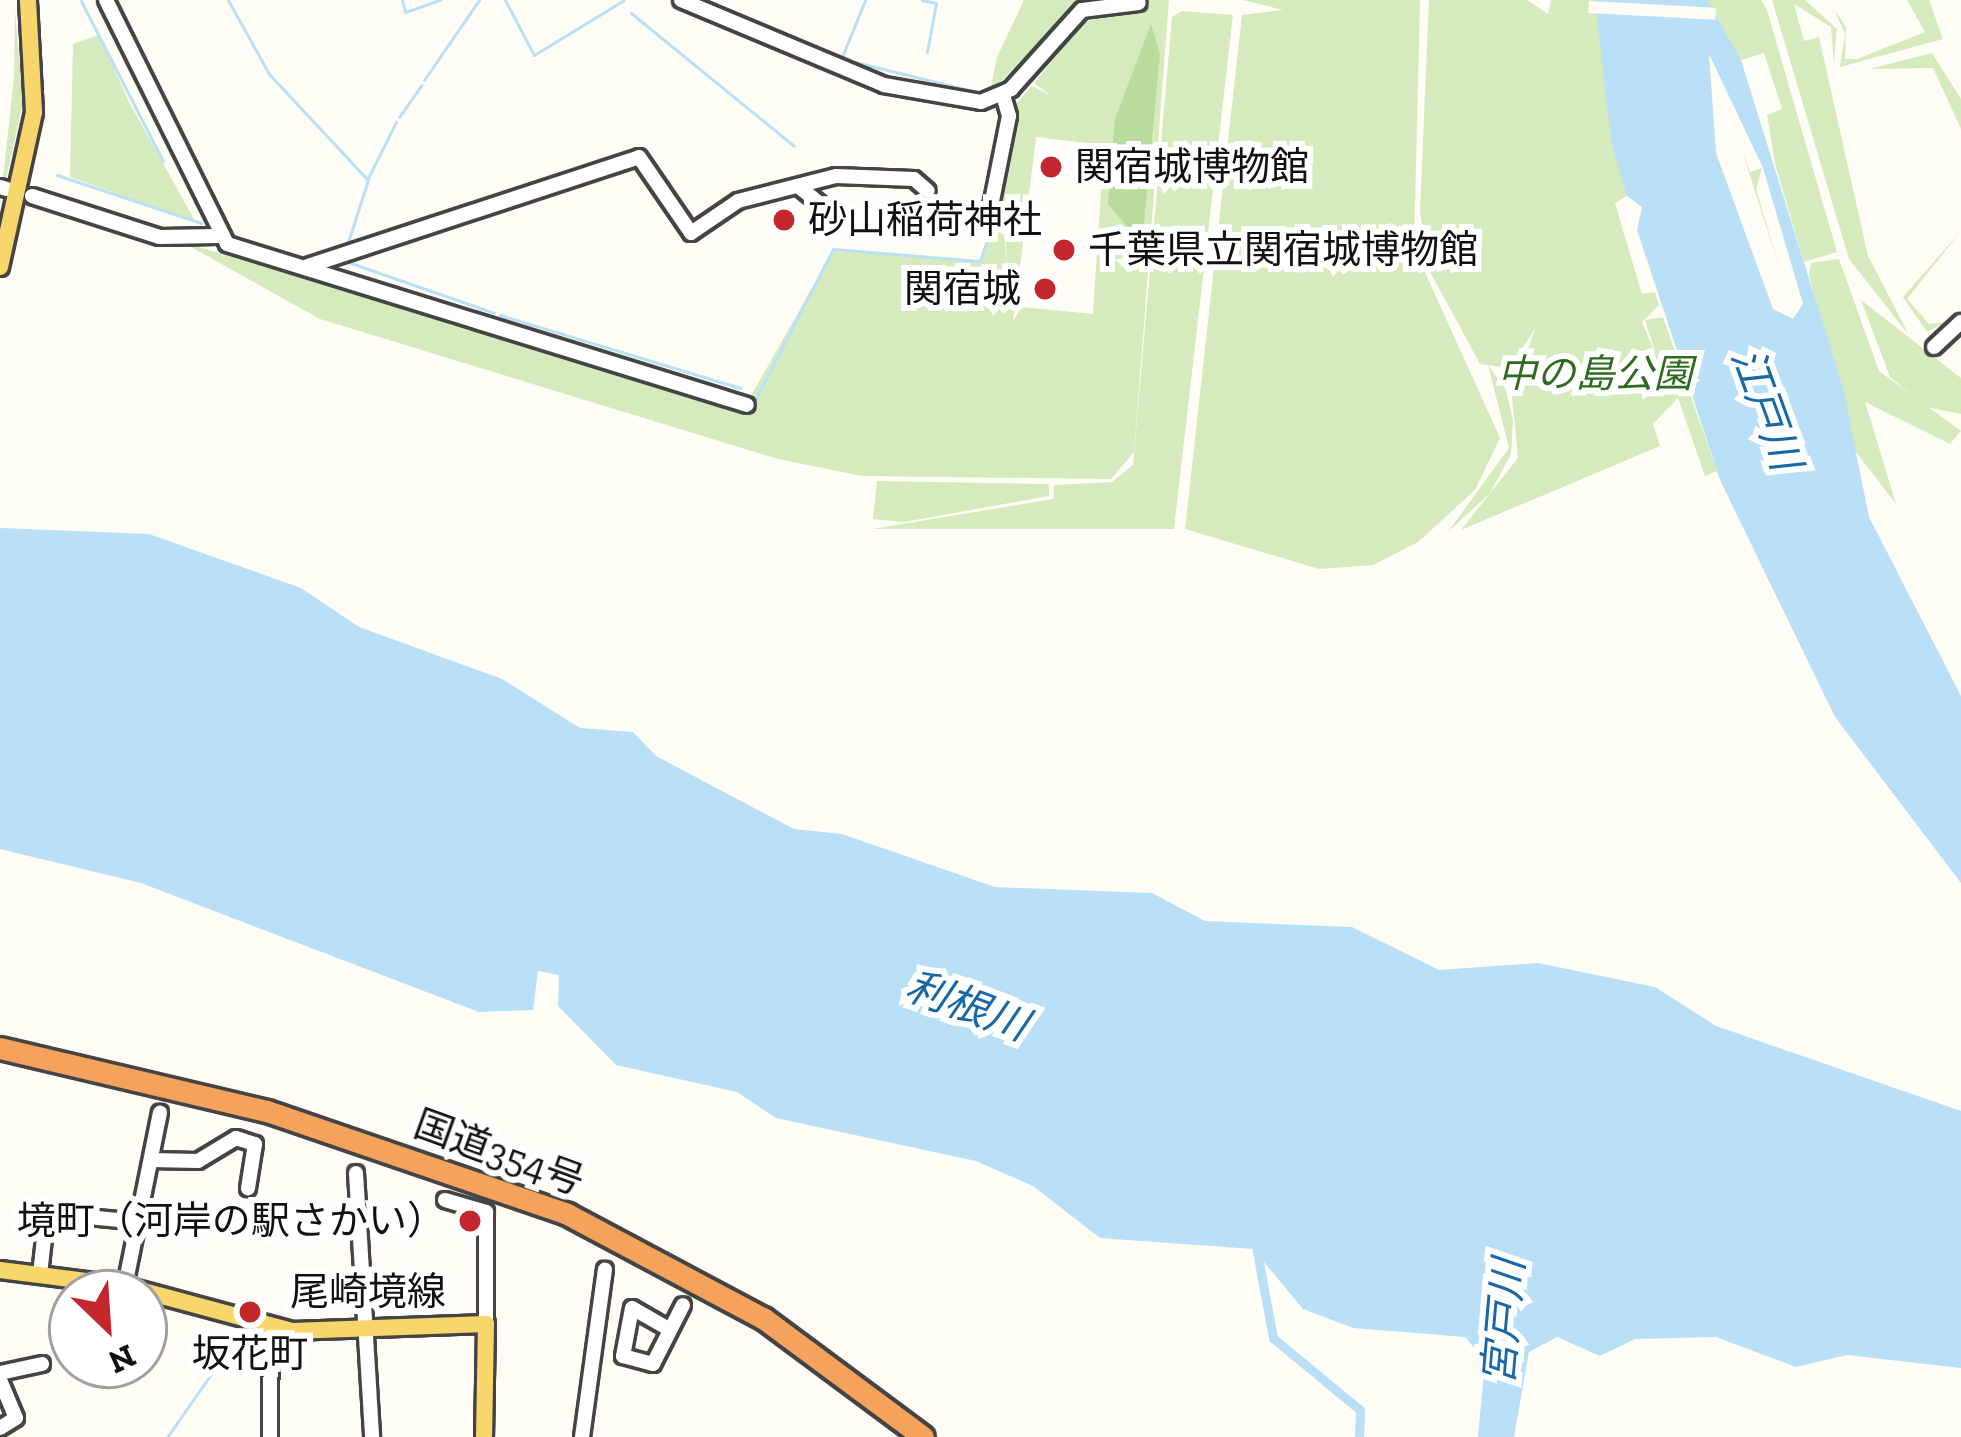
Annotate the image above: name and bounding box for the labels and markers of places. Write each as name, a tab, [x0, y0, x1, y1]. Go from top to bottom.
place label: 関宿城博物館	[1075, 144, 1309, 190]
marker: 関宿城博物館	[1038, 154, 1064, 180]
place label: 砂山稲荷神社	[808, 197, 1042, 243]
marker: 砂山稲荷神社	[771, 207, 797, 233]
place label: 千葉県立関宿城博物館	[1088, 227, 1478, 273]
marker: 千葉県立関宿城博物館	[1051, 237, 1077, 263]
place label: 関宿城	[904, 266, 1021, 312]
marker: 関宿城	[1032, 276, 1058, 302]
place label: 境町（河岸の駅さかい）	[17, 1198, 446, 1244]
marker: 境町（河岸の駅さかい）	[457, 1208, 483, 1234]
marker: 坂花町	[237, 1299, 263, 1325]
place label: 坂花町	[192, 1331, 308, 1377]

